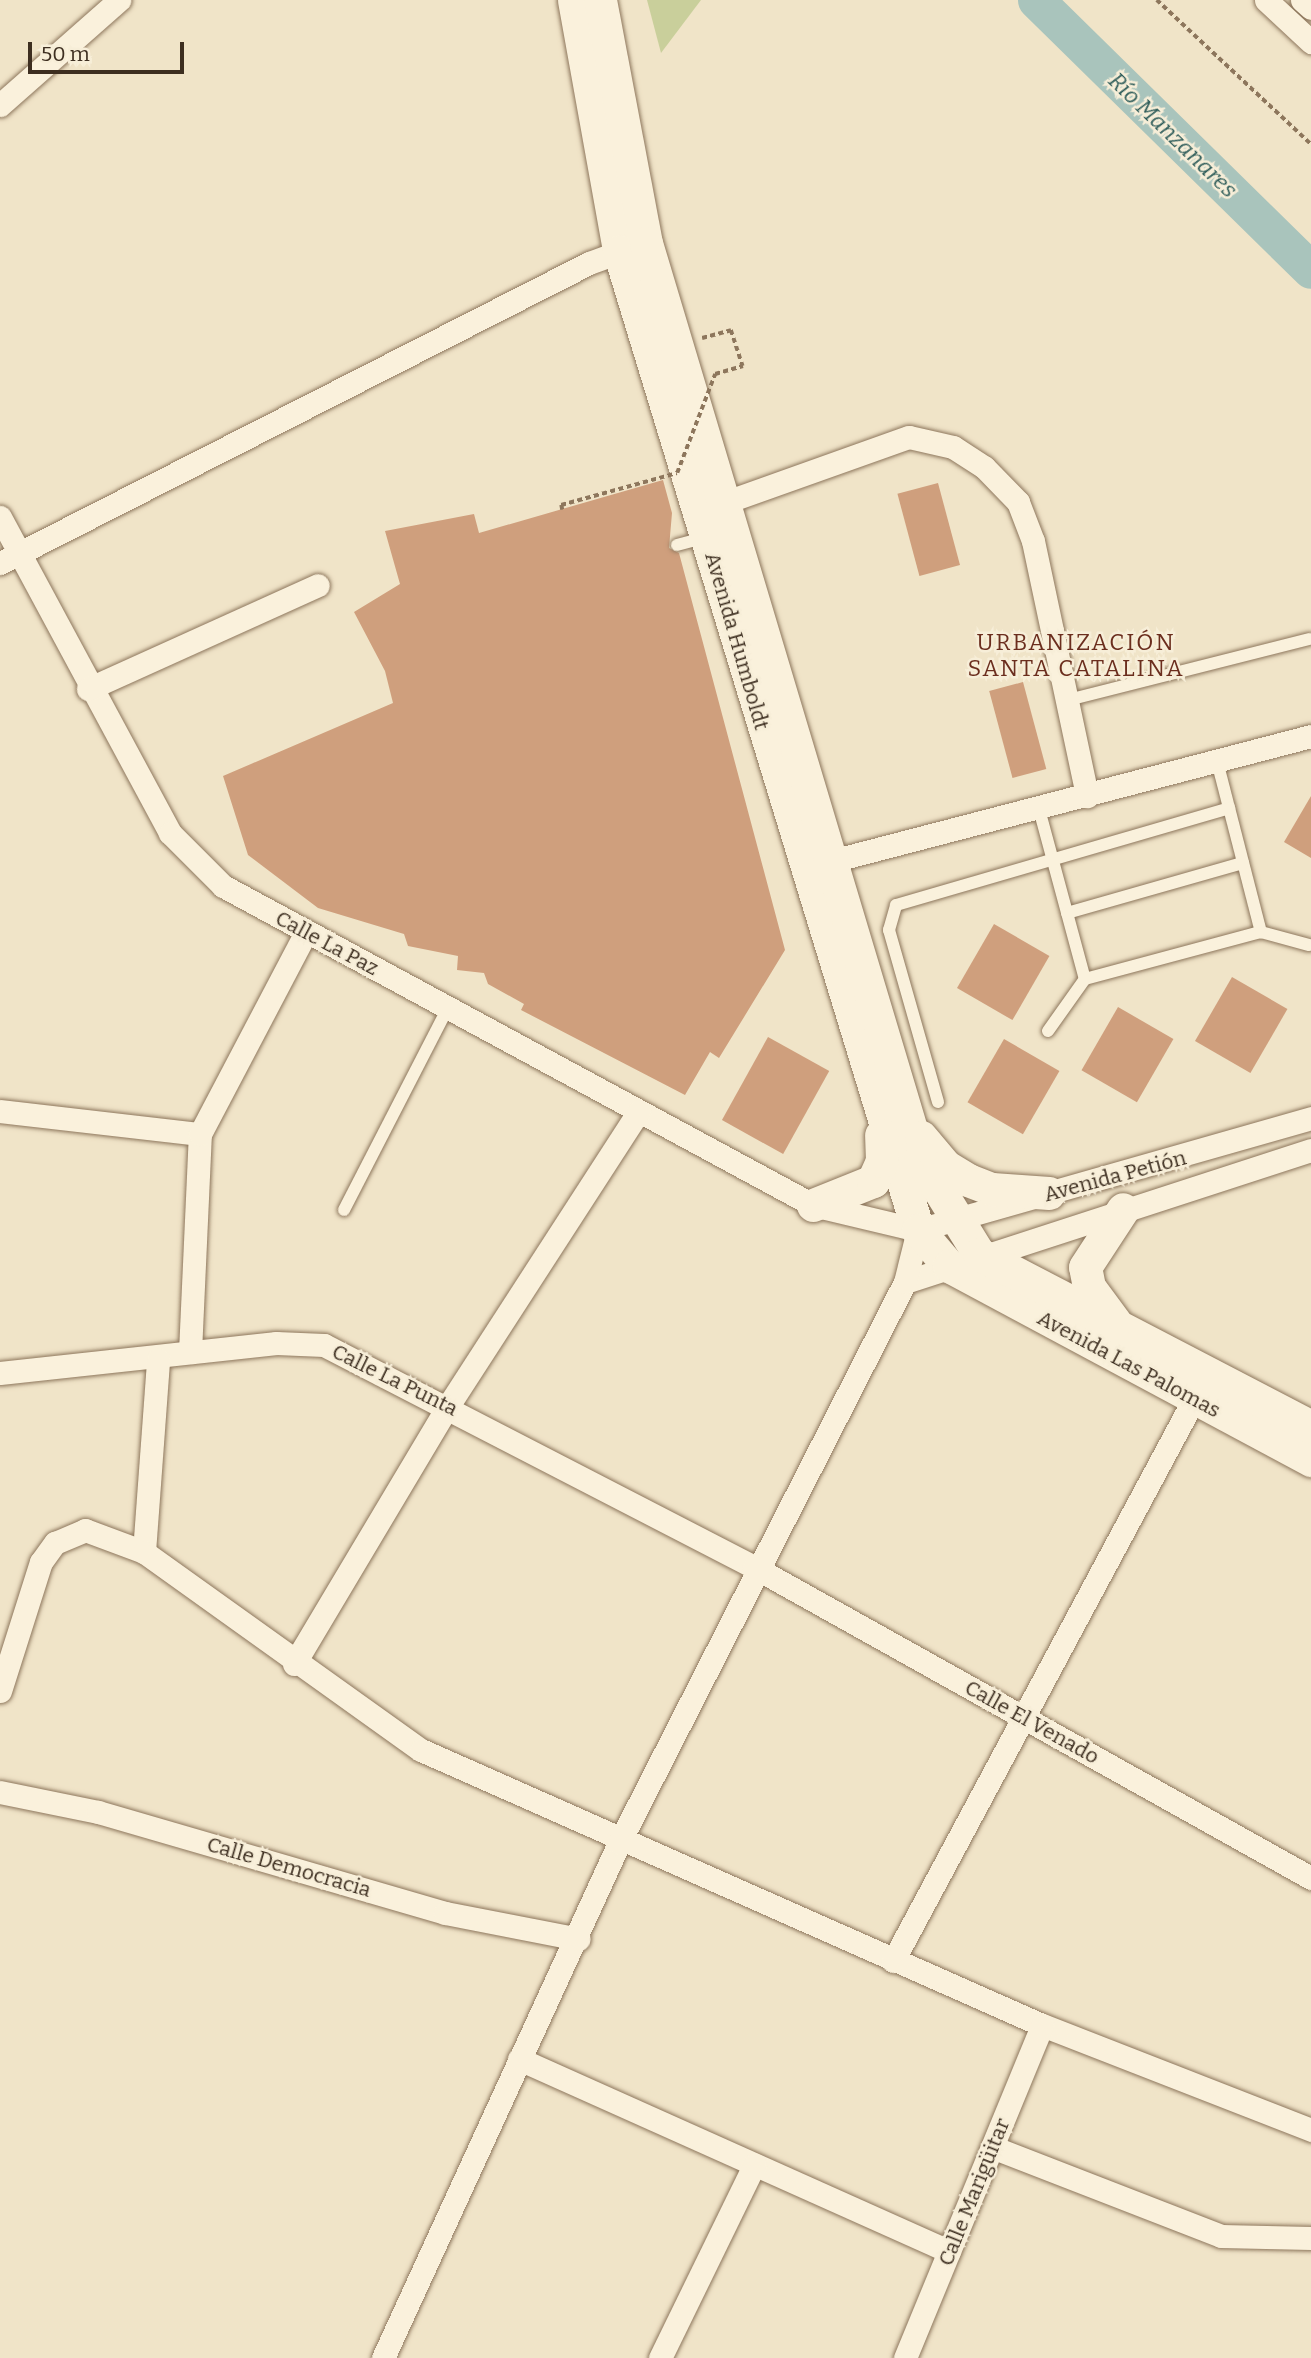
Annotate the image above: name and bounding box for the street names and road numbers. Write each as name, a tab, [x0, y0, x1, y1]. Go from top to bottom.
street label: Avenida Humboldt	[700, 549, 774, 733]
street label: Calle La Paz	[271, 905, 383, 981]
street label: Avenida Petión	[1041, 1145, 1189, 1207]
street label: Avenida Las Palomas	[1033, 1305, 1225, 1423]
street label: Calle La Punta	[328, 1339, 462, 1421]
street label: Calle El Venado	[961, 1675, 1103, 1769]
street label: Calle Democracia	[204, 1832, 374, 1902]
street label: Calle Marigüitar	[933, 2115, 1015, 2269]

